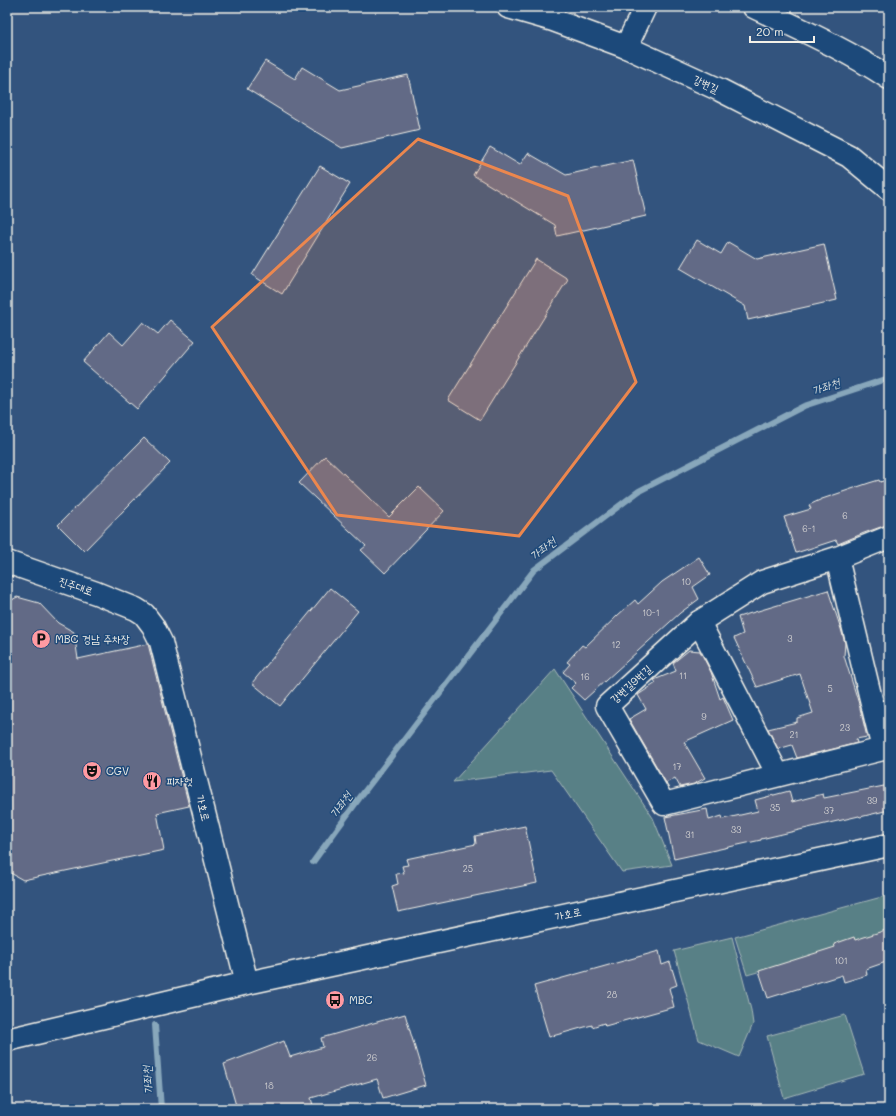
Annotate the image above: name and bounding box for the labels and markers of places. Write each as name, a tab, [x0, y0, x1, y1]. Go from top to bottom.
parking icon: MBC 경남 주차장	[30, 628, 52, 650]
place label: MBC 경남 주차장	[55, 631, 130, 646]
theatre icon: CGV	[81, 760, 103, 782]
place label: CGV	[106, 763, 129, 778]
restaurant icon: 피자헛	[141, 770, 163, 792]
place label: 피자헛	[166, 773, 193, 788]
bus stop icon: MBC	[324, 989, 346, 1011]
place label: MBC	[349, 992, 373, 1007]

